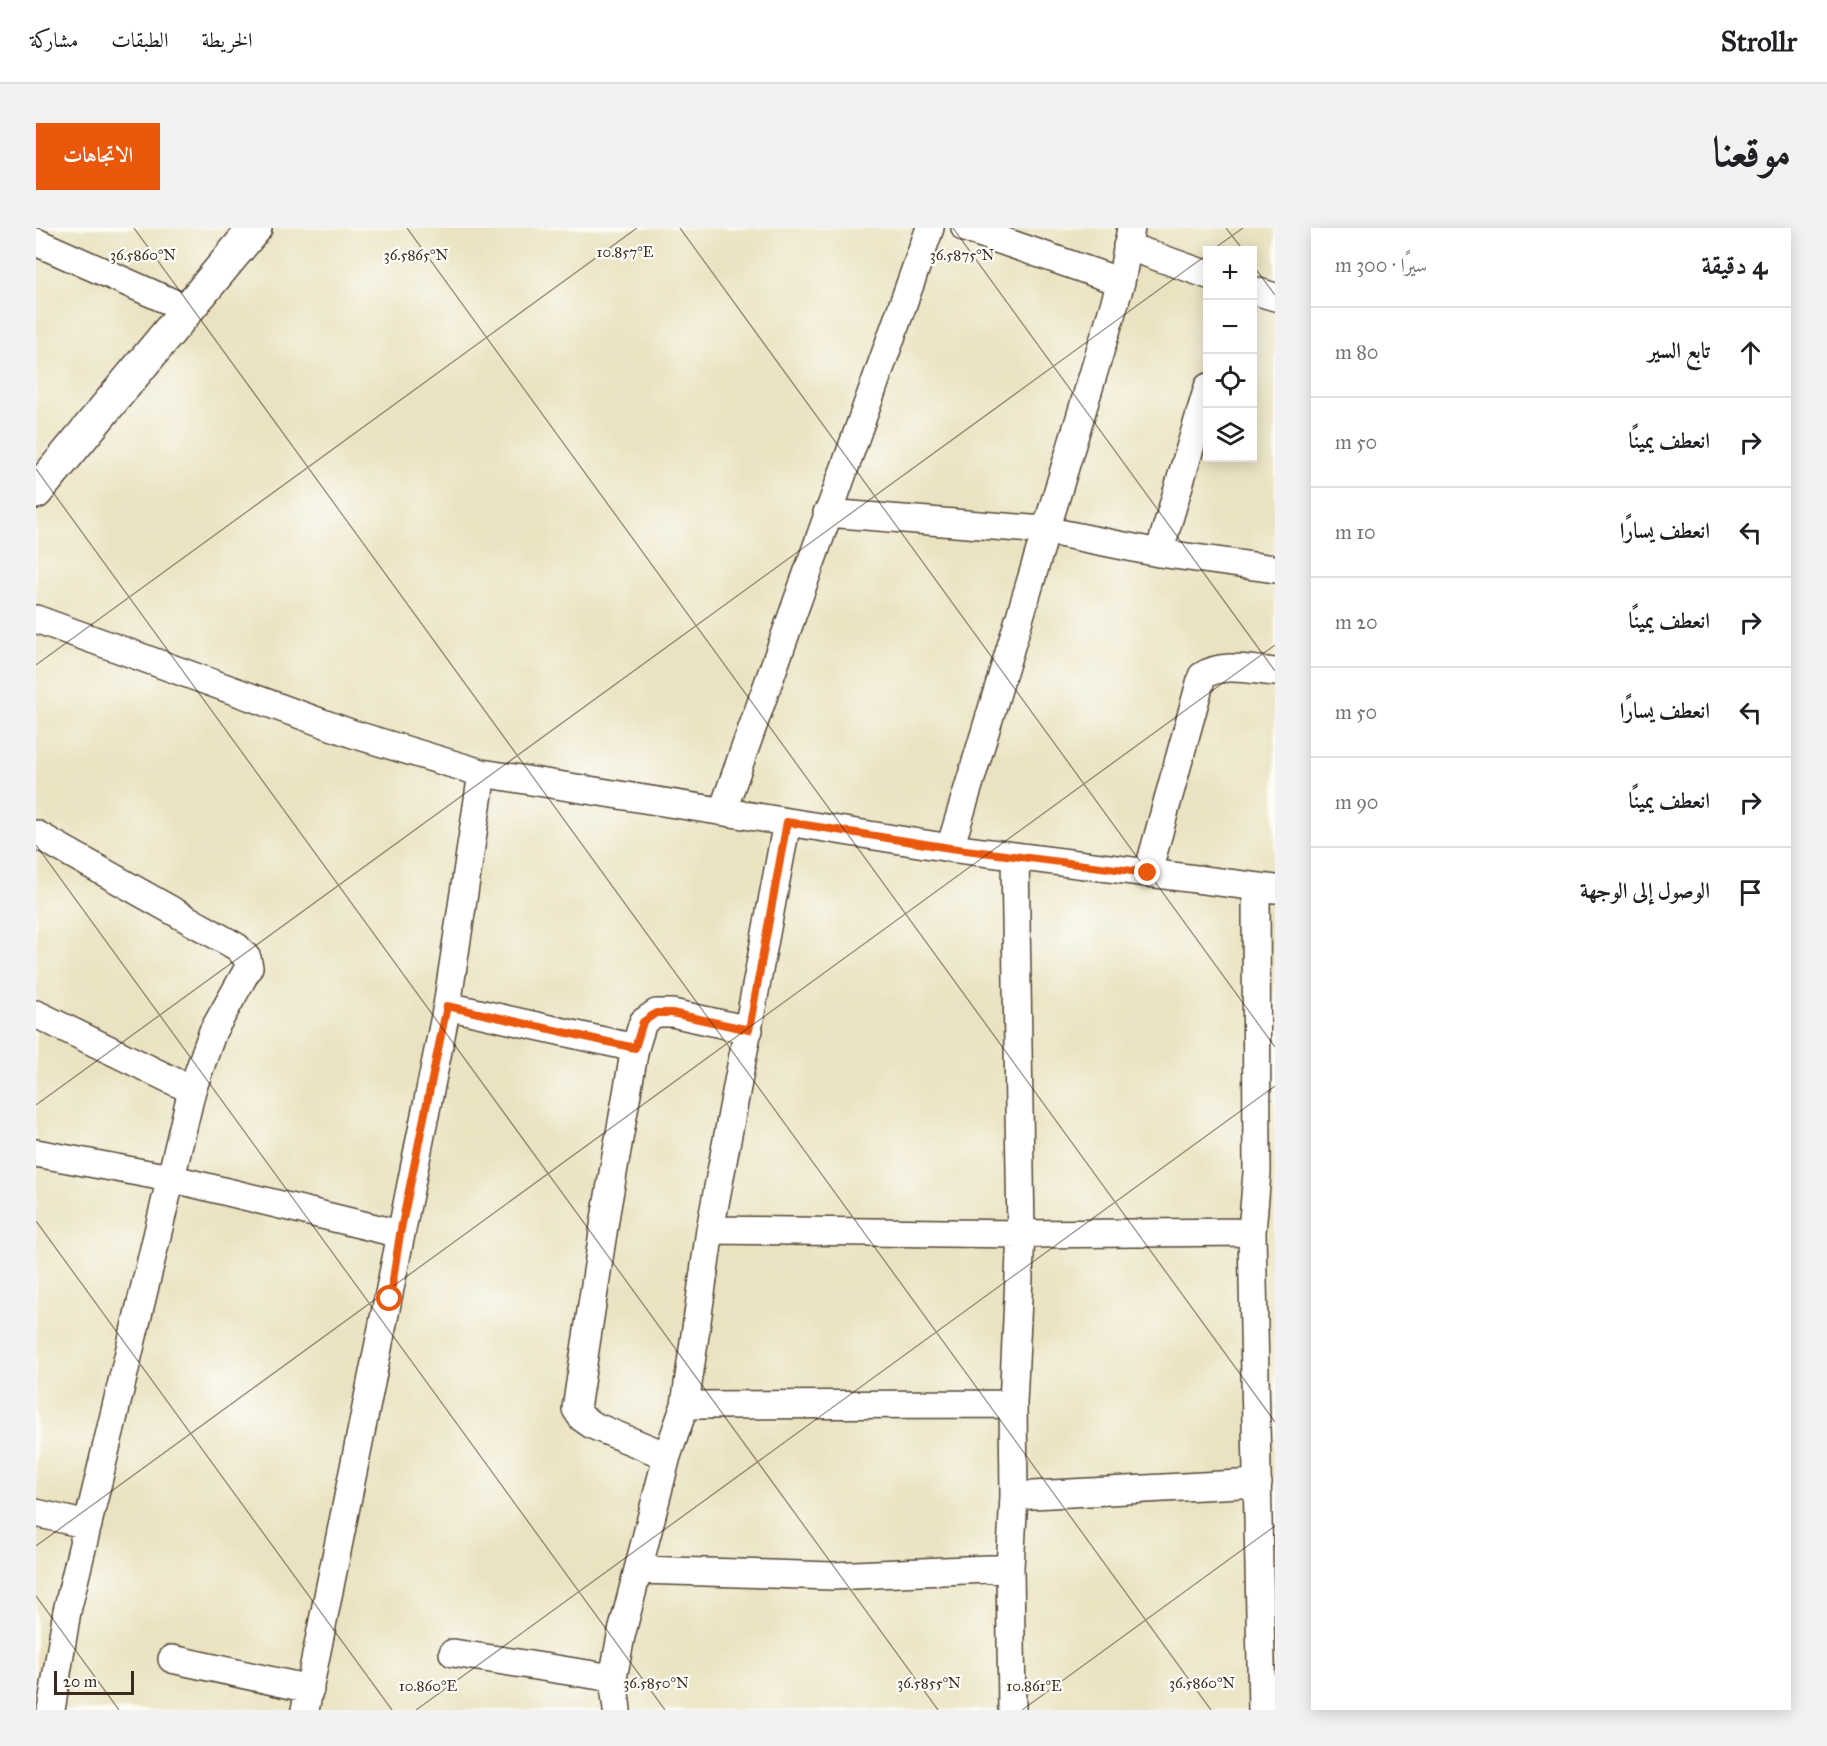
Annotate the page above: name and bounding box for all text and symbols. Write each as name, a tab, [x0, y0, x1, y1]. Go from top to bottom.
text: Strollr	[1721, 24, 1797, 59]
text: مشاركة	[30, 27, 78, 53]
text: الطبقات	[111, 27, 168, 53]
text: الخريطة	[201, 27, 253, 53]
button: الاتجاهات	[36, 123, 160, 190]
text: موقعنا	[1713, 126, 1791, 178]
text: 10.857°E	[597, 243, 654, 261]
text: 36.5860°N	[110, 246, 176, 264]
text: 36.5865°N	[384, 246, 448, 264]
text: 36.5875°N	[930, 246, 995, 264]
map controls	[1203, 246, 1257, 462]
button: +	[1203, 246, 1257, 300]
text: 4 دقيقة	[1702, 249, 1767, 281]
text: سيرًا · 300 m	[1335, 253, 1427, 277]
button: −	[1203, 300, 1257, 354]
icon: ahead	[1734, 336, 1767, 369]
text: تابع السير	[1648, 337, 1710, 364]
text: 80 m	[1335, 340, 1378, 364]
button: locate	[1203, 354, 1257, 408]
button: layers	[1203, 408, 1257, 462]
icon: right	[1734, 426, 1767, 459]
text: انعطف يمينًا	[1629, 427, 1710, 454]
text: 50 m	[1335, 430, 1377, 454]
icon: left	[1734, 516, 1767, 549]
text: انعطف يسارًا	[1620, 517, 1710, 544]
text: 10 m	[1335, 520, 1376, 544]
icon: right	[1734, 606, 1767, 639]
text: انعطف يمينًا	[1629, 607, 1710, 634]
text: 20 m	[1335, 610, 1378, 634]
icon: left	[1734, 696, 1767, 729]
text: انعطف يسارًا	[1620, 697, 1710, 724]
text: 50 m	[1335, 700, 1377, 724]
icon: right	[1734, 786, 1767, 819]
text: انعطف يمينًا	[1629, 787, 1710, 814]
text: 90 m	[1335, 790, 1379, 814]
route end	[1134, 859, 1160, 885]
icon: arrive	[1734, 876, 1767, 909]
text: الوصول إلى الوجهة	[1580, 877, 1710, 904]
route start	[376, 1285, 402, 1311]
scale bar	[54, 1668, 134, 1696]
text: 20 m	[63, 1672, 97, 1691]
text: 36.5850°N	[623, 1674, 689, 1692]
text: 36.5855°N	[897, 1674, 961, 1692]
text: 36.5860°N	[1169, 1674, 1235, 1692]
text: 10.860°E	[399, 1677, 457, 1695]
text: 10.861°E	[1006, 1677, 1062, 1695]

